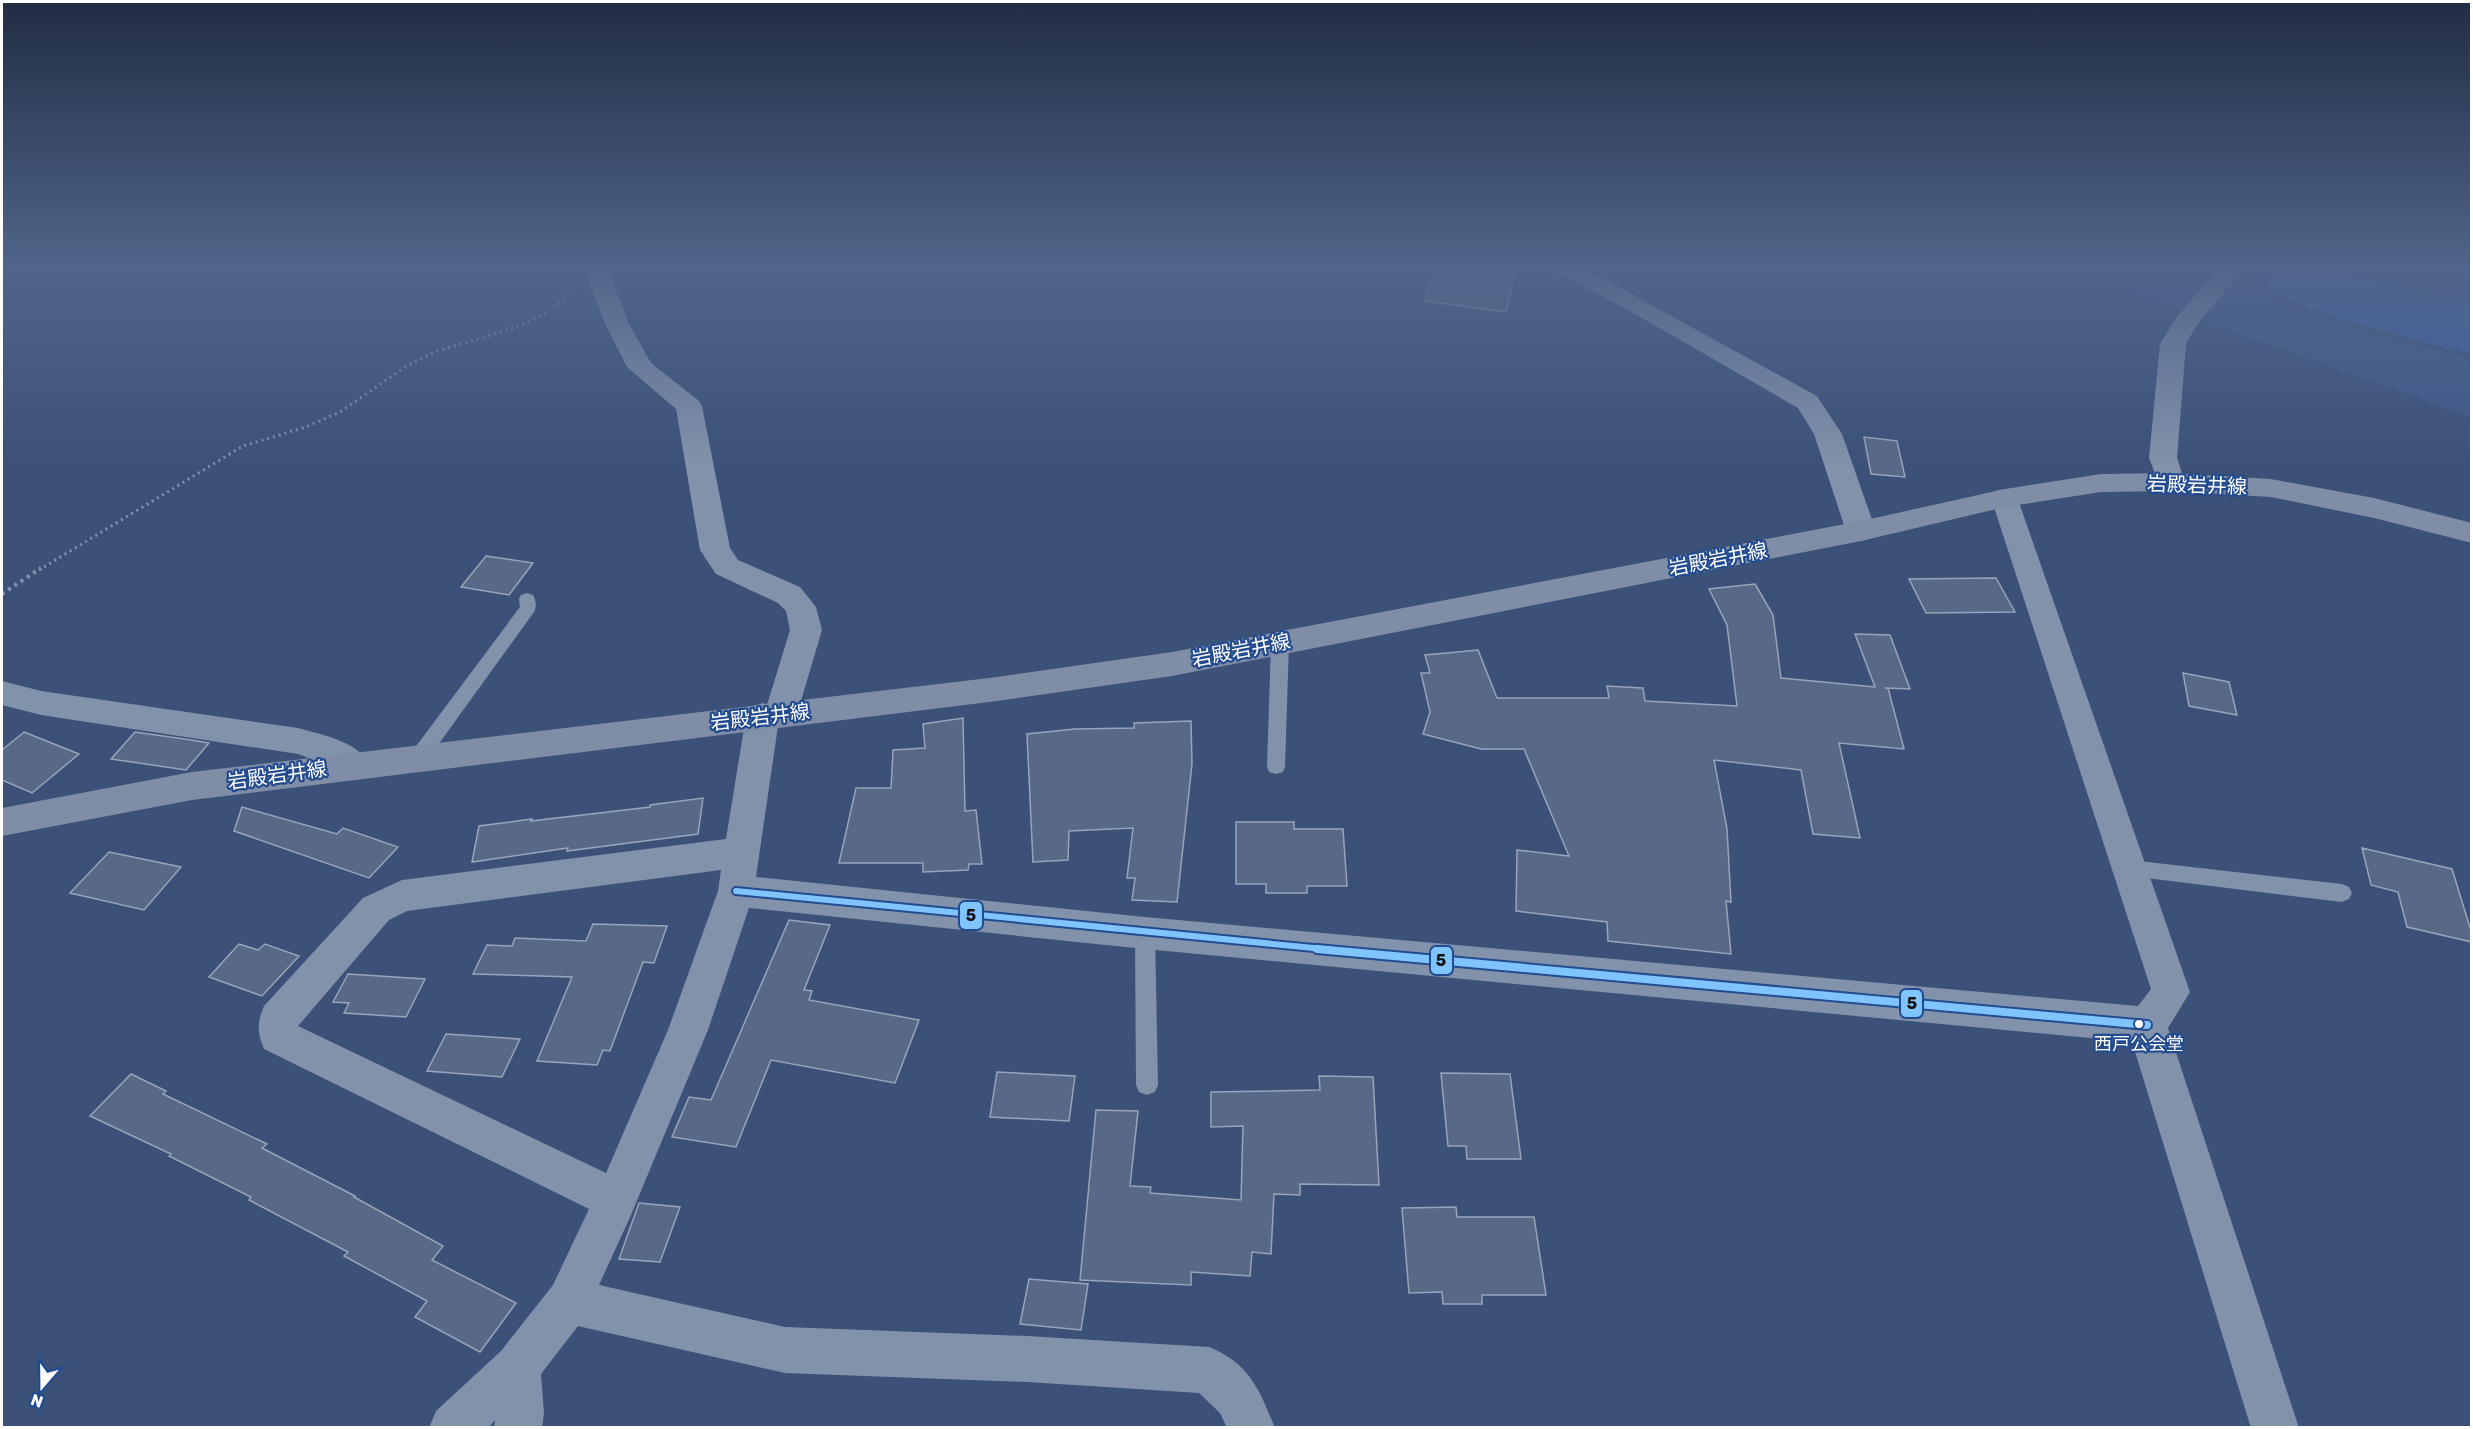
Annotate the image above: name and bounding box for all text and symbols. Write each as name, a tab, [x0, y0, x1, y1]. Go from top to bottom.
street label: 岩殿岩井線	[2147, 471, 2247, 499]
street label: 岩殿岩井線	[1667, 538, 1769, 580]
street label: 岩殿岩井線	[1190, 629, 1292, 671]
street label: 岩殿岩井線	[709, 699, 811, 735]
street label: 岩殿岩井線	[226, 756, 328, 794]
line badge: 5	[959, 901, 983, 930]
text: 5	[966, 906, 976, 925]
line badge: 5	[1430, 946, 1453, 975]
text: 5	[1436, 951, 1446, 970]
line badge: 5	[1900, 989, 1923, 1018]
text: 5	[1907, 994, 1917, 1013]
marker: 西戸公会堂	[2133, 1018, 2145, 1030]
place label: 西戸公会堂	[2094, 1033, 2184, 1055]
north arrow	[12, 1357, 72, 1417]
text: N	[28, 1390, 46, 1412]

